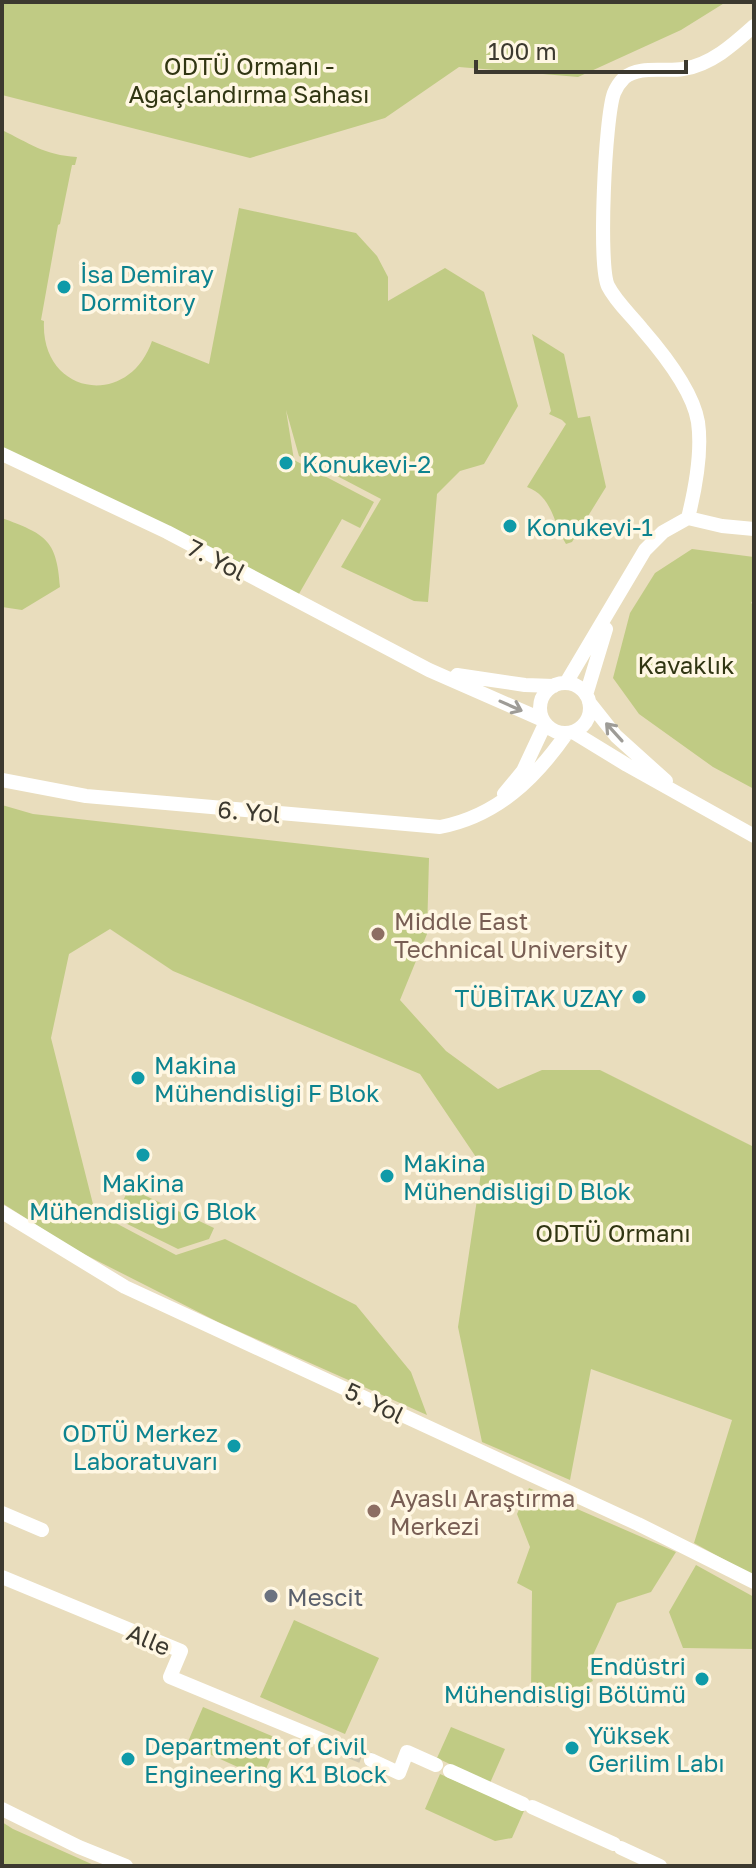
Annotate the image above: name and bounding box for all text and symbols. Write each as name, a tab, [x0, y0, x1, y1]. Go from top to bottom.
scale bar	[476, 24, 686, 74]
text: 100 m	[488, 36, 557, 65]
park label: ODTÜ Ormanı - Ağaçlandırma Sahası	[129, 51, 369, 108]
place label: İsa Demiray Dormitory	[80, 259, 214, 316]
marker: İsa Demiray Dormitory	[55, 278, 73, 296]
place label: Konukevi-2	[302, 449, 431, 478]
marker: Konukevi-2	[277, 454, 295, 472]
place label: Konukevi-1	[526, 512, 653, 541]
marker: Konukevi-1	[501, 517, 519, 535]
street label: 7. Yol	[183, 532, 251, 586]
park label: Kavaklık	[638, 650, 734, 679]
one-way arrow	[499, 700, 523, 715]
one-way arrow	[605, 722, 624, 742]
street label: 6. Yol	[216, 794, 282, 828]
place label: Middle East Technical University	[394, 906, 628, 963]
marker: Middle East Technical University	[369, 925, 387, 943]
place label: TÜBİTAK UZAY	[454, 983, 624, 1012]
marker: TÜBİTAK UZAY	[630, 988, 648, 1006]
place label: Makina Mühendisliği F Blok	[154, 1050, 380, 1107]
marker: Makina Mühendisliği F Blok	[129, 1069, 147, 1087]
marker: Makina Mühendisliği G Blok	[134, 1146, 152, 1164]
place label: Makina Mühendisliği D Blok	[403, 1148, 631, 1205]
marker: Makina Mühendisliği D Blok	[378, 1167, 396, 1185]
place label: Makina Mühendisliği G Blok	[29, 1168, 257, 1225]
park label: ODTÜ Ormanı	[535, 1218, 691, 1247]
street label: 5. Yol	[340, 1375, 410, 1429]
place label: ODTÜ Merkez Laboratuvarı	[62, 1418, 218, 1475]
marker: ODTÜ Merkez Laboratuvarı	[225, 1437, 243, 1455]
place label: Ayaslı Araştırma Merkezi	[390, 1483, 575, 1540]
marker: Ayaslı Araştırma Merkezi	[365, 1502, 383, 1520]
place label: Mescit	[287, 1582, 363, 1611]
marker: Mescit	[262, 1587, 280, 1605]
street label: Alle	[123, 1617, 175, 1661]
place label: Endüstri Mühendisliği Bölümü	[444, 1651, 686, 1708]
marker: Endüstri Mühendisliği Bölümü	[693, 1670, 711, 1688]
place label: Yüksek Gerilim Labı	[588, 1720, 725, 1777]
place label: Department of Civil Engineering K1 Block	[144, 1731, 387, 1788]
marker: Yüksek Gerilim Labı	[563, 1739, 581, 1757]
marker: Department of Civil Engineering K1 Block	[119, 1750, 137, 1768]

